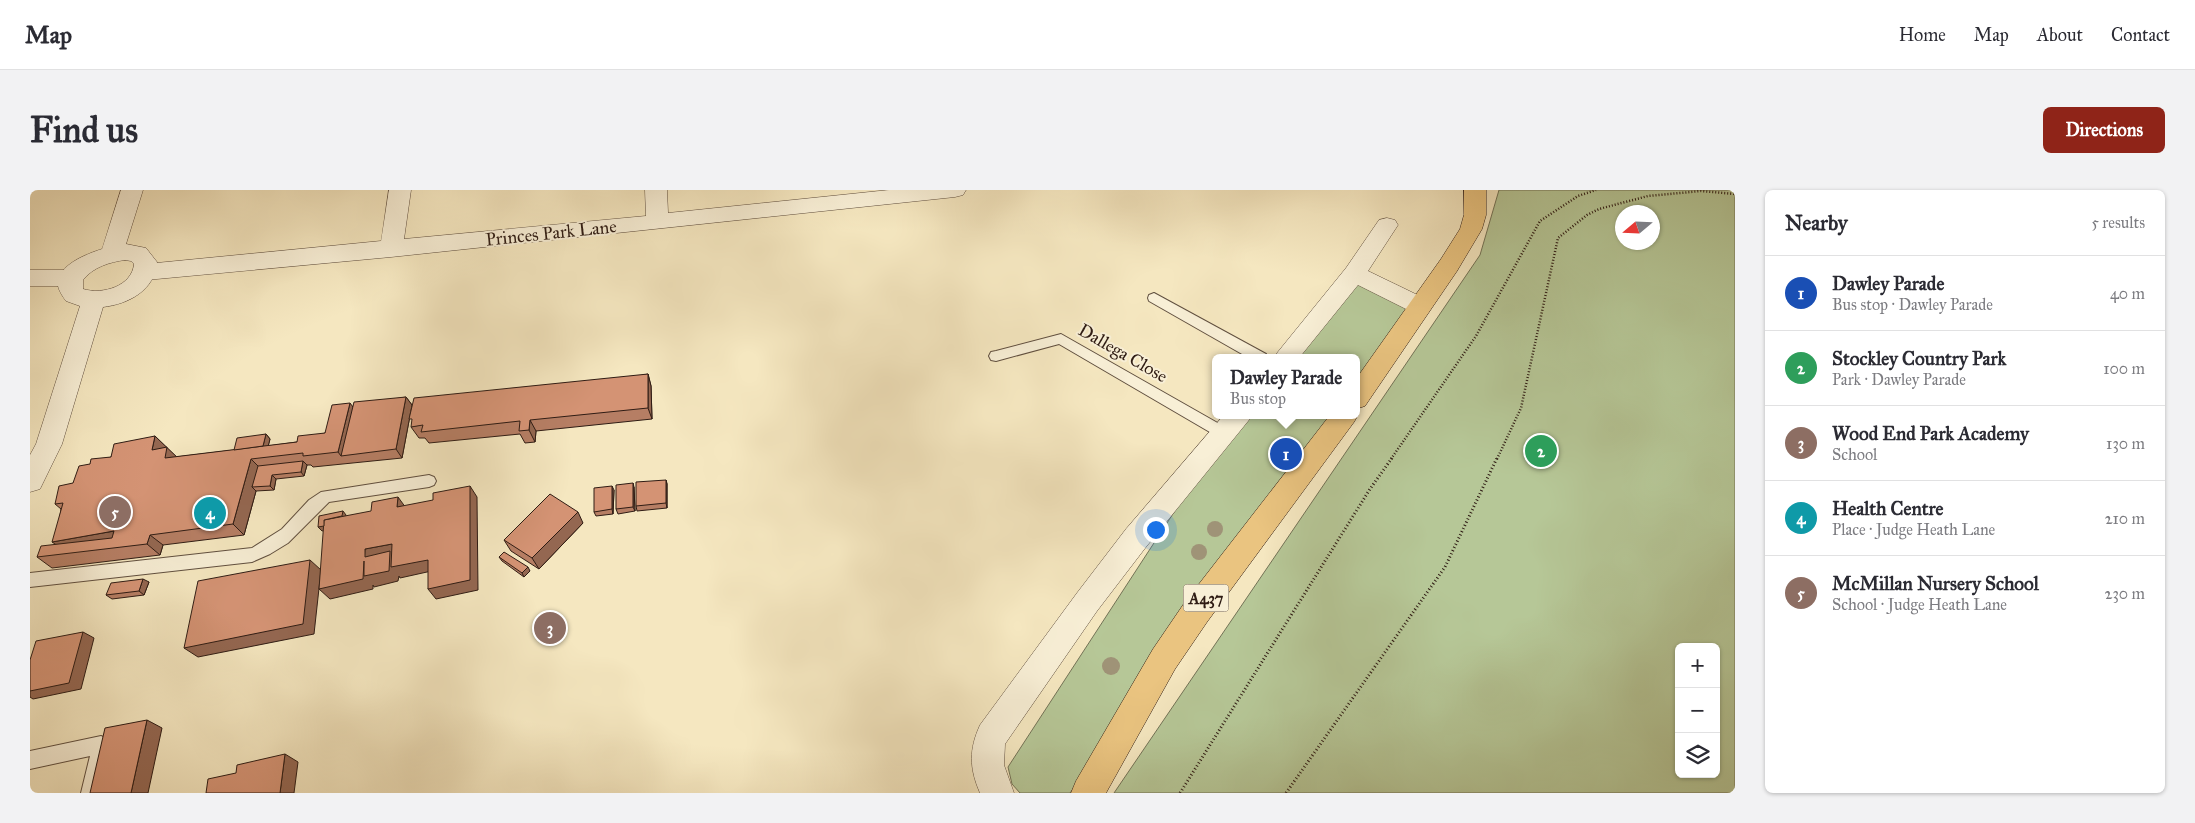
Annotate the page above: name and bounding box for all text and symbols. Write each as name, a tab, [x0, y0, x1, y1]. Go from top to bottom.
text: Map	[25, 20, 72, 50]
text: Home	[1899, 24, 1946, 46]
text: Map	[1974, 24, 2009, 46]
text: About	[2037, 24, 2083, 46]
text: Contact	[2111, 24, 2170, 46]
button: Directions	[2043, 107, 2165, 153]
text: Find us	[30, 109, 138, 152]
north arrow	[1615, 205, 1660, 250]
text: Nearby	[1785, 210, 1848, 236]
text: 5 results	[2091, 213, 2145, 232]
street label: Princes Park Lane	[484, 215, 618, 251]
text: Dawley Parade	[1832, 272, 1944, 295]
text: 1	[1798, 284, 1804, 303]
text: 40 m	[2110, 284, 2145, 303]
text: Bus stop · Dawley Parade	[1832, 295, 1993, 314]
street label: Dallega Close	[1074, 319, 1171, 388]
text: Stockley Country Park	[1832, 347, 2006, 370]
popup	[1212, 354, 1360, 419]
text: 2	[1797, 359, 1805, 378]
text: 100 m	[2103, 359, 2145, 378]
text: Dawley Parade	[1230, 366, 1342, 389]
text: Park · Dawley Parade	[1832, 370, 1966, 389]
text: Bus stop	[1230, 389, 1286, 408]
text: Wood End Park Academy	[1832, 422, 2029, 445]
pin: 2	[1525, 432, 1557, 470]
text: 3	[1798, 434, 1804, 453]
text: 130 m	[2106, 434, 2145, 453]
pin: 1	[1270, 435, 1302, 473]
text: School	[1832, 445, 1877, 464]
pin: 5	[99, 493, 131, 531]
pin: 4	[194, 494, 226, 532]
text: Health Centre	[1832, 497, 1943, 520]
text: 4	[1797, 509, 1805, 528]
text: 210 m	[2105, 509, 2145, 528]
your location	[1143, 517, 1169, 543]
text: Place · Judge Heath Lane	[1832, 520, 1995, 539]
text: McMillan Nursery School	[1832, 572, 2039, 595]
road number: A437	[1184, 584, 1228, 612]
text: 5	[1797, 584, 1805, 603]
text: 230 m	[2105, 584, 2145, 603]
text: School · Judge Heath Lane	[1832, 595, 2007, 614]
pin: 3	[534, 609, 566, 647]
map controls	[1675, 643, 1720, 778]
button: +	[1675, 643, 1720, 688]
button: −	[1675, 688, 1720, 733]
button: layers	[1675, 733, 1720, 778]

